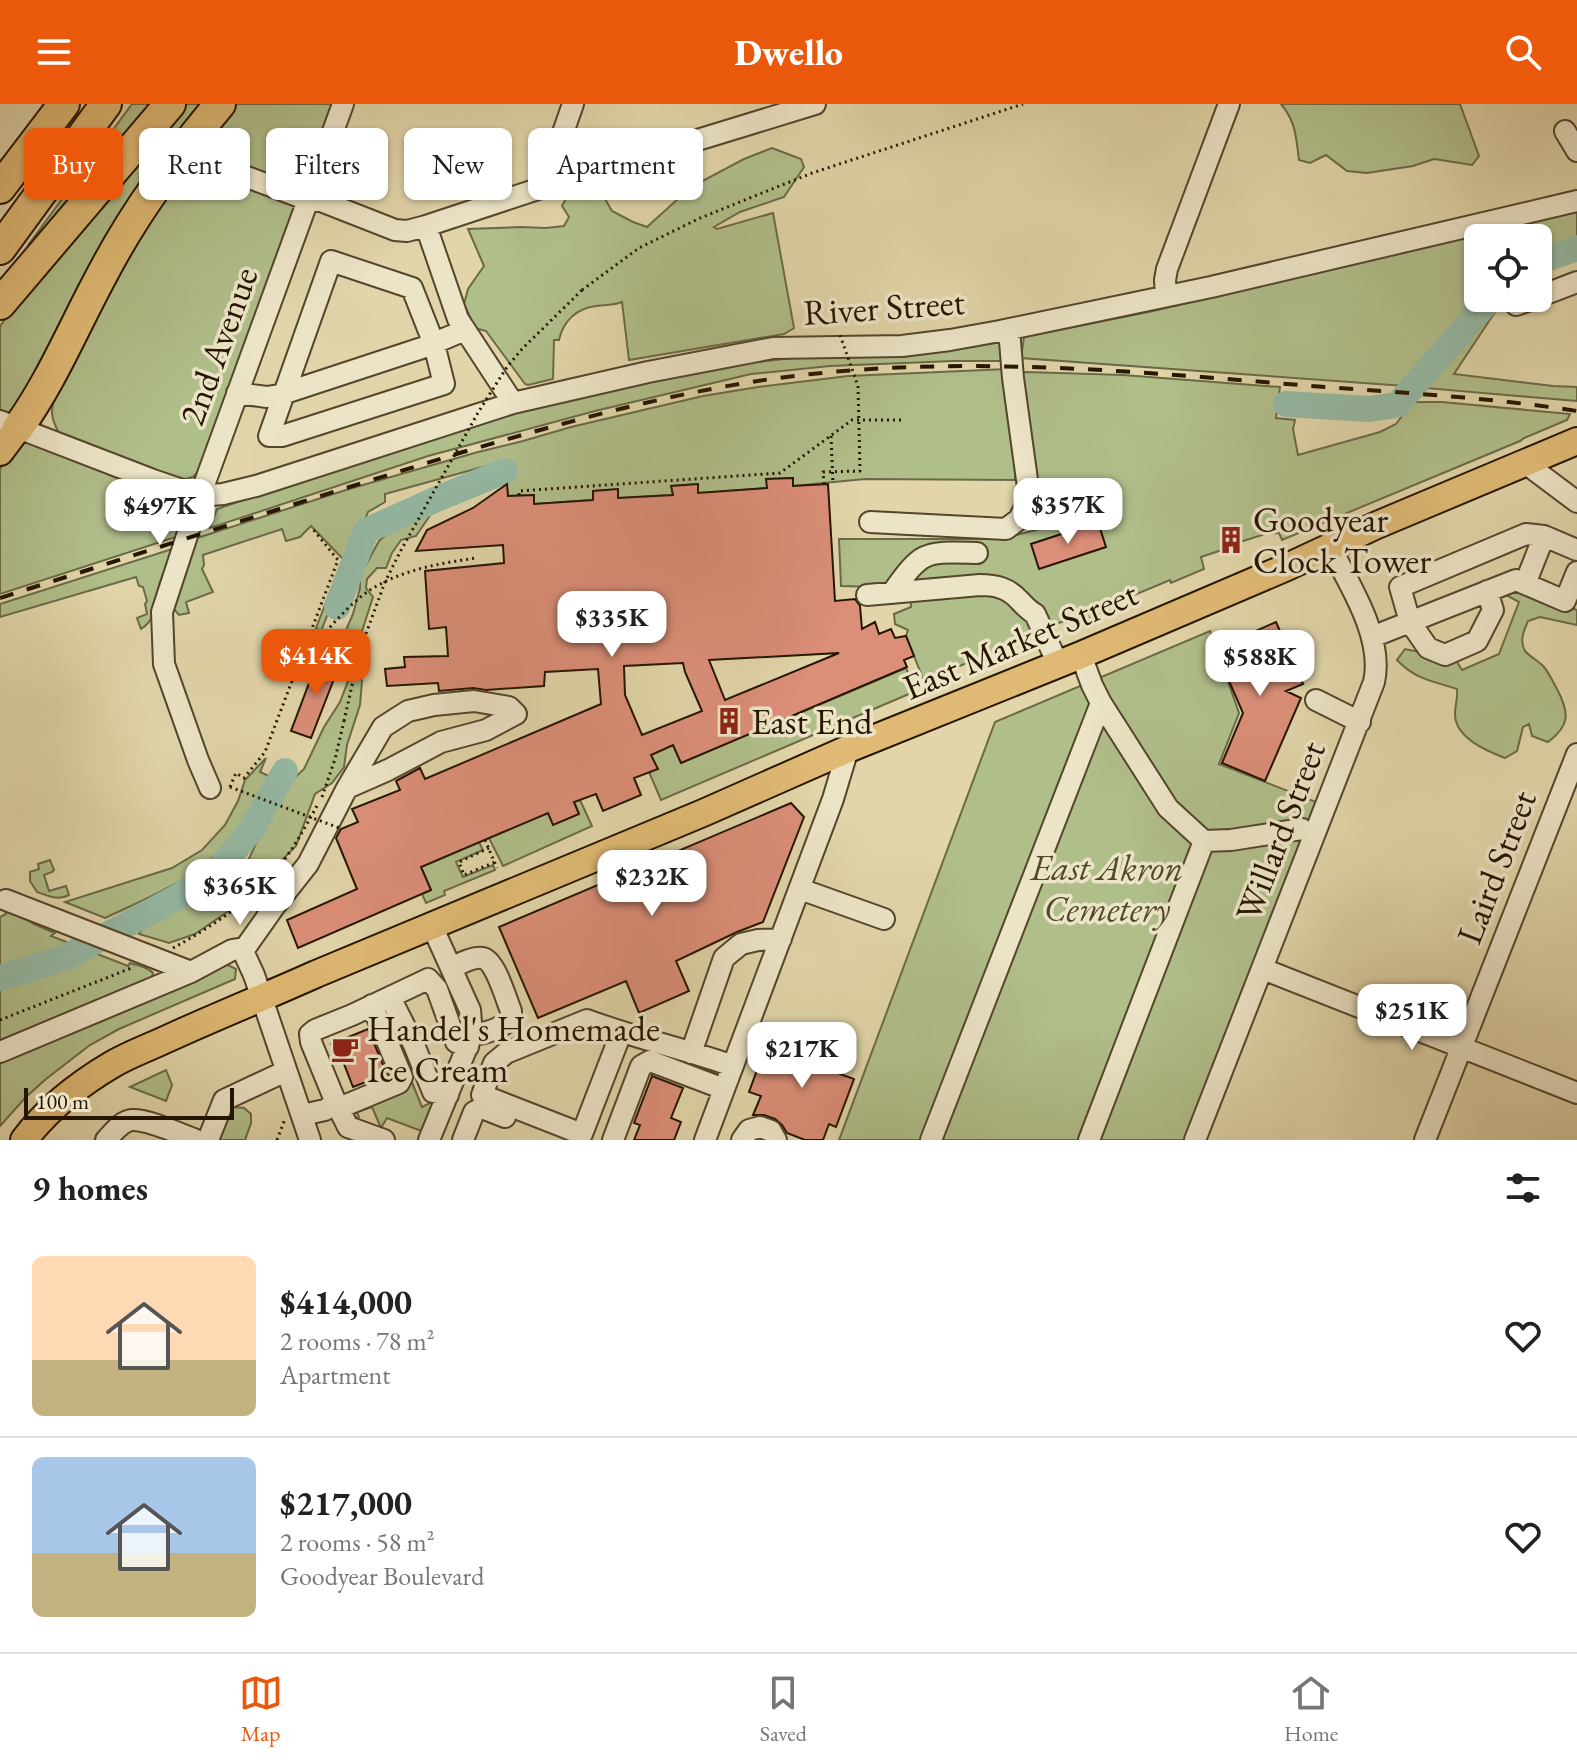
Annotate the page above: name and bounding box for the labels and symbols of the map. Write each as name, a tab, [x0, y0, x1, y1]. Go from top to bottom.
street label: 2nd Avenue	[168, 260, 268, 432]
street label: River Street	[802, 278, 967, 336]
pin: $357K	[1012, 478, 1124, 546]
pin: $497K	[104, 479, 216, 547]
place label: Goodyear Clock Tower	[1253, 496, 1431, 584]
building icon: Goodyear Clock Tower	[1216, 525, 1246, 555]
street label: East Market Street	[896, 569, 1145, 711]
pin: $335K	[556, 591, 668, 659]
pin: $414K	[260, 629, 372, 697]
pin: $588K	[1204, 630, 1316, 698]
place label: East End	[751, 698, 873, 745]
building icon: East End	[714, 706, 744, 736]
street label: Willard Street	[1224, 734, 1336, 928]
street label: Laird Street	[1445, 783, 1547, 950]
park label: East Akron Cemetery	[1029, 844, 1183, 932]
pin: $232K	[596, 850, 708, 918]
pin: $365K	[184, 859, 296, 927]
pin: $251K	[1356, 984, 1468, 1052]
place label: Handel's Homemade Ice Cream	[367, 1005, 660, 1093]
pin: $217K	[746, 1022, 858, 1090]
cafe icon: Handel's Homemade Ice Cream	[330, 1034, 360, 1064]
scale bar	[24, 1084, 234, 1120]

